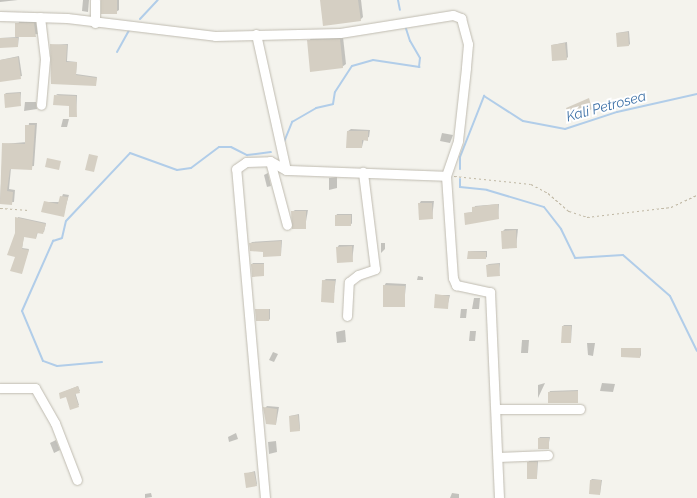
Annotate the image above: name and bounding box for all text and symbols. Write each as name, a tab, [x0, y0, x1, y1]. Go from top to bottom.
water label: Kali Petrosea	[564, 87, 648, 125]

